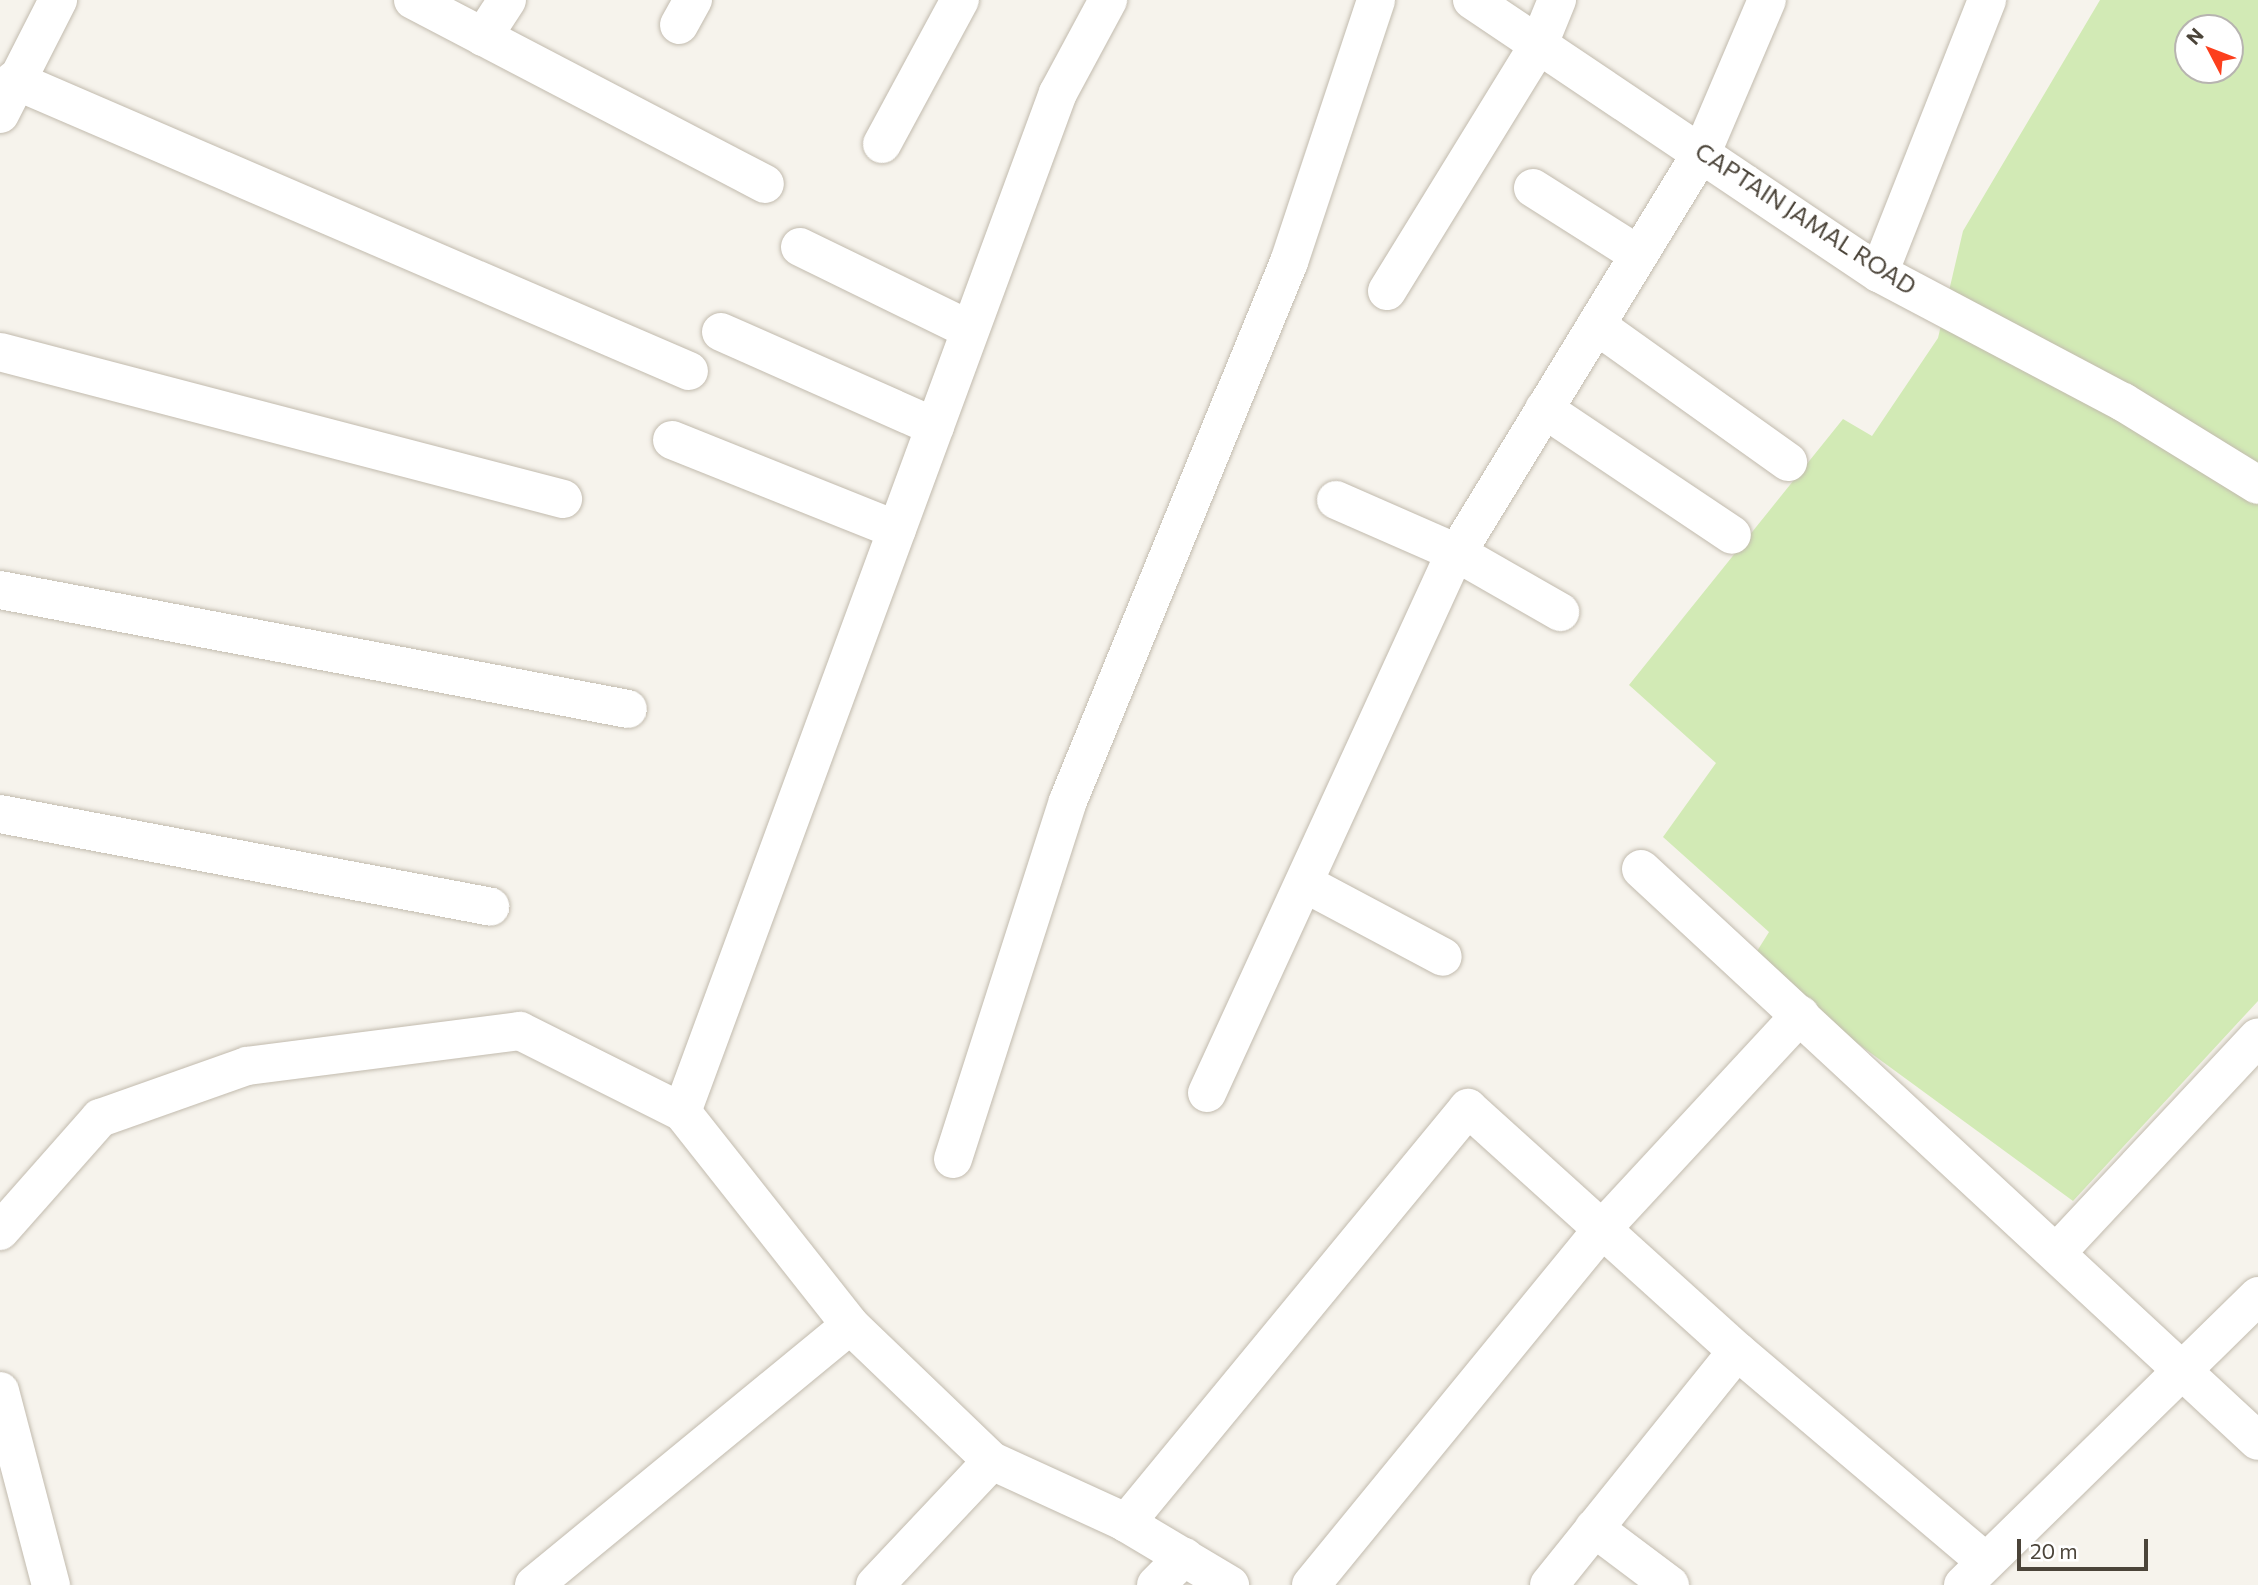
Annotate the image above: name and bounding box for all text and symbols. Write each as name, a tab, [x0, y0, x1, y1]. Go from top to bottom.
north arrow	[2174, 14, 2244, 84]
text: N	[2181, 23, 2208, 49]
street label: CAPTAIN JAMAL ROAD	[1690, 136, 1922, 300]
scale bar	[2020, 1526, 2151, 1570]
text: 20 m	[2030, 1538, 2078, 1563]

